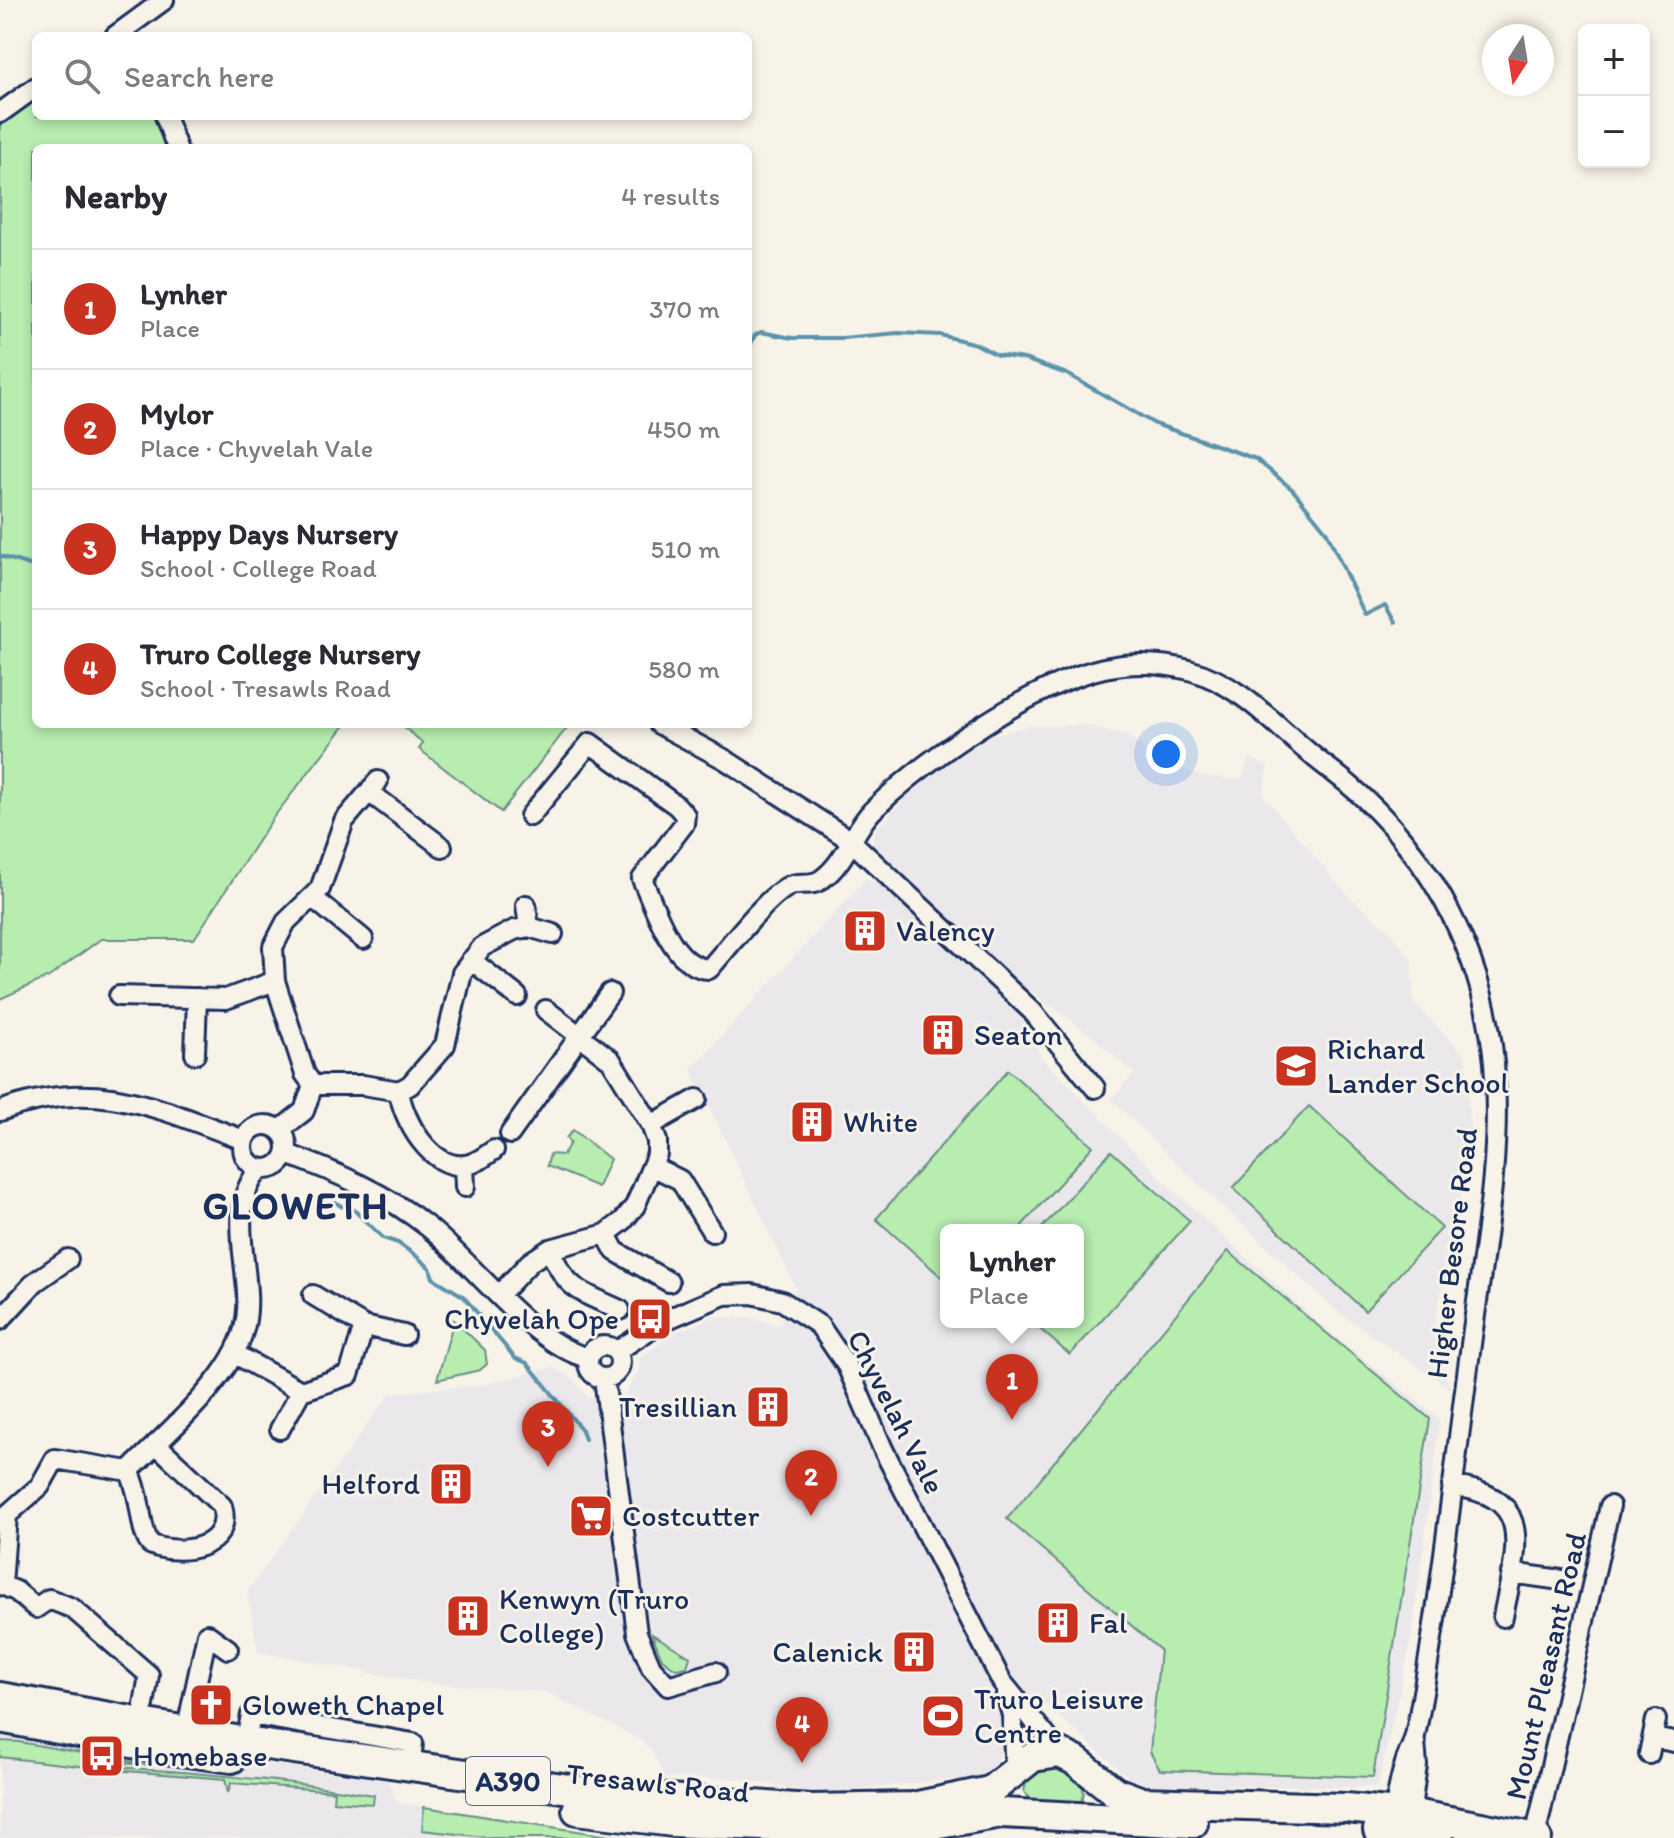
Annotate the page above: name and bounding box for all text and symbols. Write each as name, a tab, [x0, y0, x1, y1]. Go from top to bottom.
north arrow	[1482, 24, 1554, 96]
map controls	[1578, 24, 1650, 168]
button: +	[1578, 24, 1650, 96]
search box	[32, 32, 752, 120]
icon: search	[60, 54, 104, 98]
text: Search here	[124, 58, 274, 95]
button: −	[1578, 96, 1650, 168]
text: Nearby	[64, 176, 167, 217]
text: 4 results	[621, 180, 720, 212]
text: Lynher	[140, 275, 227, 312]
text: 1	[84, 293, 96, 325]
text: 370 m	[649, 293, 720, 325]
text: Place	[140, 312, 200, 344]
text: Mylor	[140, 395, 213, 432]
text: 2	[83, 413, 97, 445]
text: 450 m	[647, 413, 720, 445]
text: Place · Chyvelah Vale	[140, 432, 373, 464]
text: Happy Days Nursery	[140, 515, 398, 552]
text: 3	[83, 533, 97, 565]
text: 510 m	[651, 533, 720, 565]
text: School · College Road	[140, 552, 377, 584]
text: Truro College Nursery	[140, 635, 421, 672]
text: 4	[82, 653, 98, 685]
text: 580 m	[648, 653, 720, 685]
text: School · Tresawls Road	[140, 672, 391, 704]
your location	[1146, 734, 1186, 774]
building icon: Valency	[841, 907, 889, 955]
place label: Valency	[896, 912, 995, 949]
building icon: Seaton	[919, 1011, 967, 1059]
place label: Seaton	[974, 1016, 1062, 1053]
place label: Richard Lander School	[1327, 1030, 1510, 1101]
school or university icon: Richard Lander School	[1272, 1042, 1320, 1090]
building icon: White	[788, 1098, 836, 1146]
place label: White	[843, 1103, 918, 1140]
street label: Higher Besore Road	[1418, 1125, 1485, 1380]
district label: GLOWETH	[202, 1183, 390, 1229]
popup	[940, 1224, 1084, 1328]
text: Lynher	[969, 1242, 1055, 1279]
text: Place	[969, 1279, 1029, 1311]
bus stop icon: Chyvelah Ope	[626, 1295, 674, 1343]
place label: Chyvelah Ope	[444, 1300, 619, 1337]
street label: Chyvelah Vale	[839, 1324, 954, 1500]
pin: 1	[986, 1354, 1038, 1420]
building icon: Tresillian	[744, 1383, 792, 1431]
place label: Tresillian	[619, 1388, 737, 1425]
pin: 3	[522, 1401, 574, 1467]
pin: 2	[785, 1450, 837, 1516]
building icon: Helford	[427, 1460, 475, 1508]
place label: Helford	[321, 1465, 420, 1502]
supermarket icon: Costcutter	[567, 1492, 615, 1540]
place label: Costcutter	[622, 1497, 759, 1534]
street label: Mount Pleasant Road	[1497, 1528, 1594, 1803]
place label: Kenwyn (Truro College)	[499, 1580, 689, 1651]
building icon: Kenwyn (Truro College)	[444, 1592, 492, 1640]
building icon: Fal	[1034, 1599, 1082, 1647]
place label: Fal	[1089, 1604, 1128, 1641]
building icon: Calenick	[890, 1628, 938, 1676]
place label: Calenick	[772, 1633, 883, 1670]
place label: Truro Leisure Centre	[974, 1680, 1144, 1751]
church icon: Gloweth Chapel	[187, 1681, 235, 1729]
place label: Gloweth Chapel	[242, 1686, 445, 1723]
sports icon: Truro Leisure Centre	[919, 1692, 967, 1740]
pin: 4	[776, 1697, 828, 1763]
bus stop icon: Homebase	[78, 1732, 126, 1780]
place label: Homebase	[133, 1737, 268, 1774]
street label: Tresawls Road	[565, 1755, 751, 1810]
road number: A390	[466, 1757, 550, 1805]

